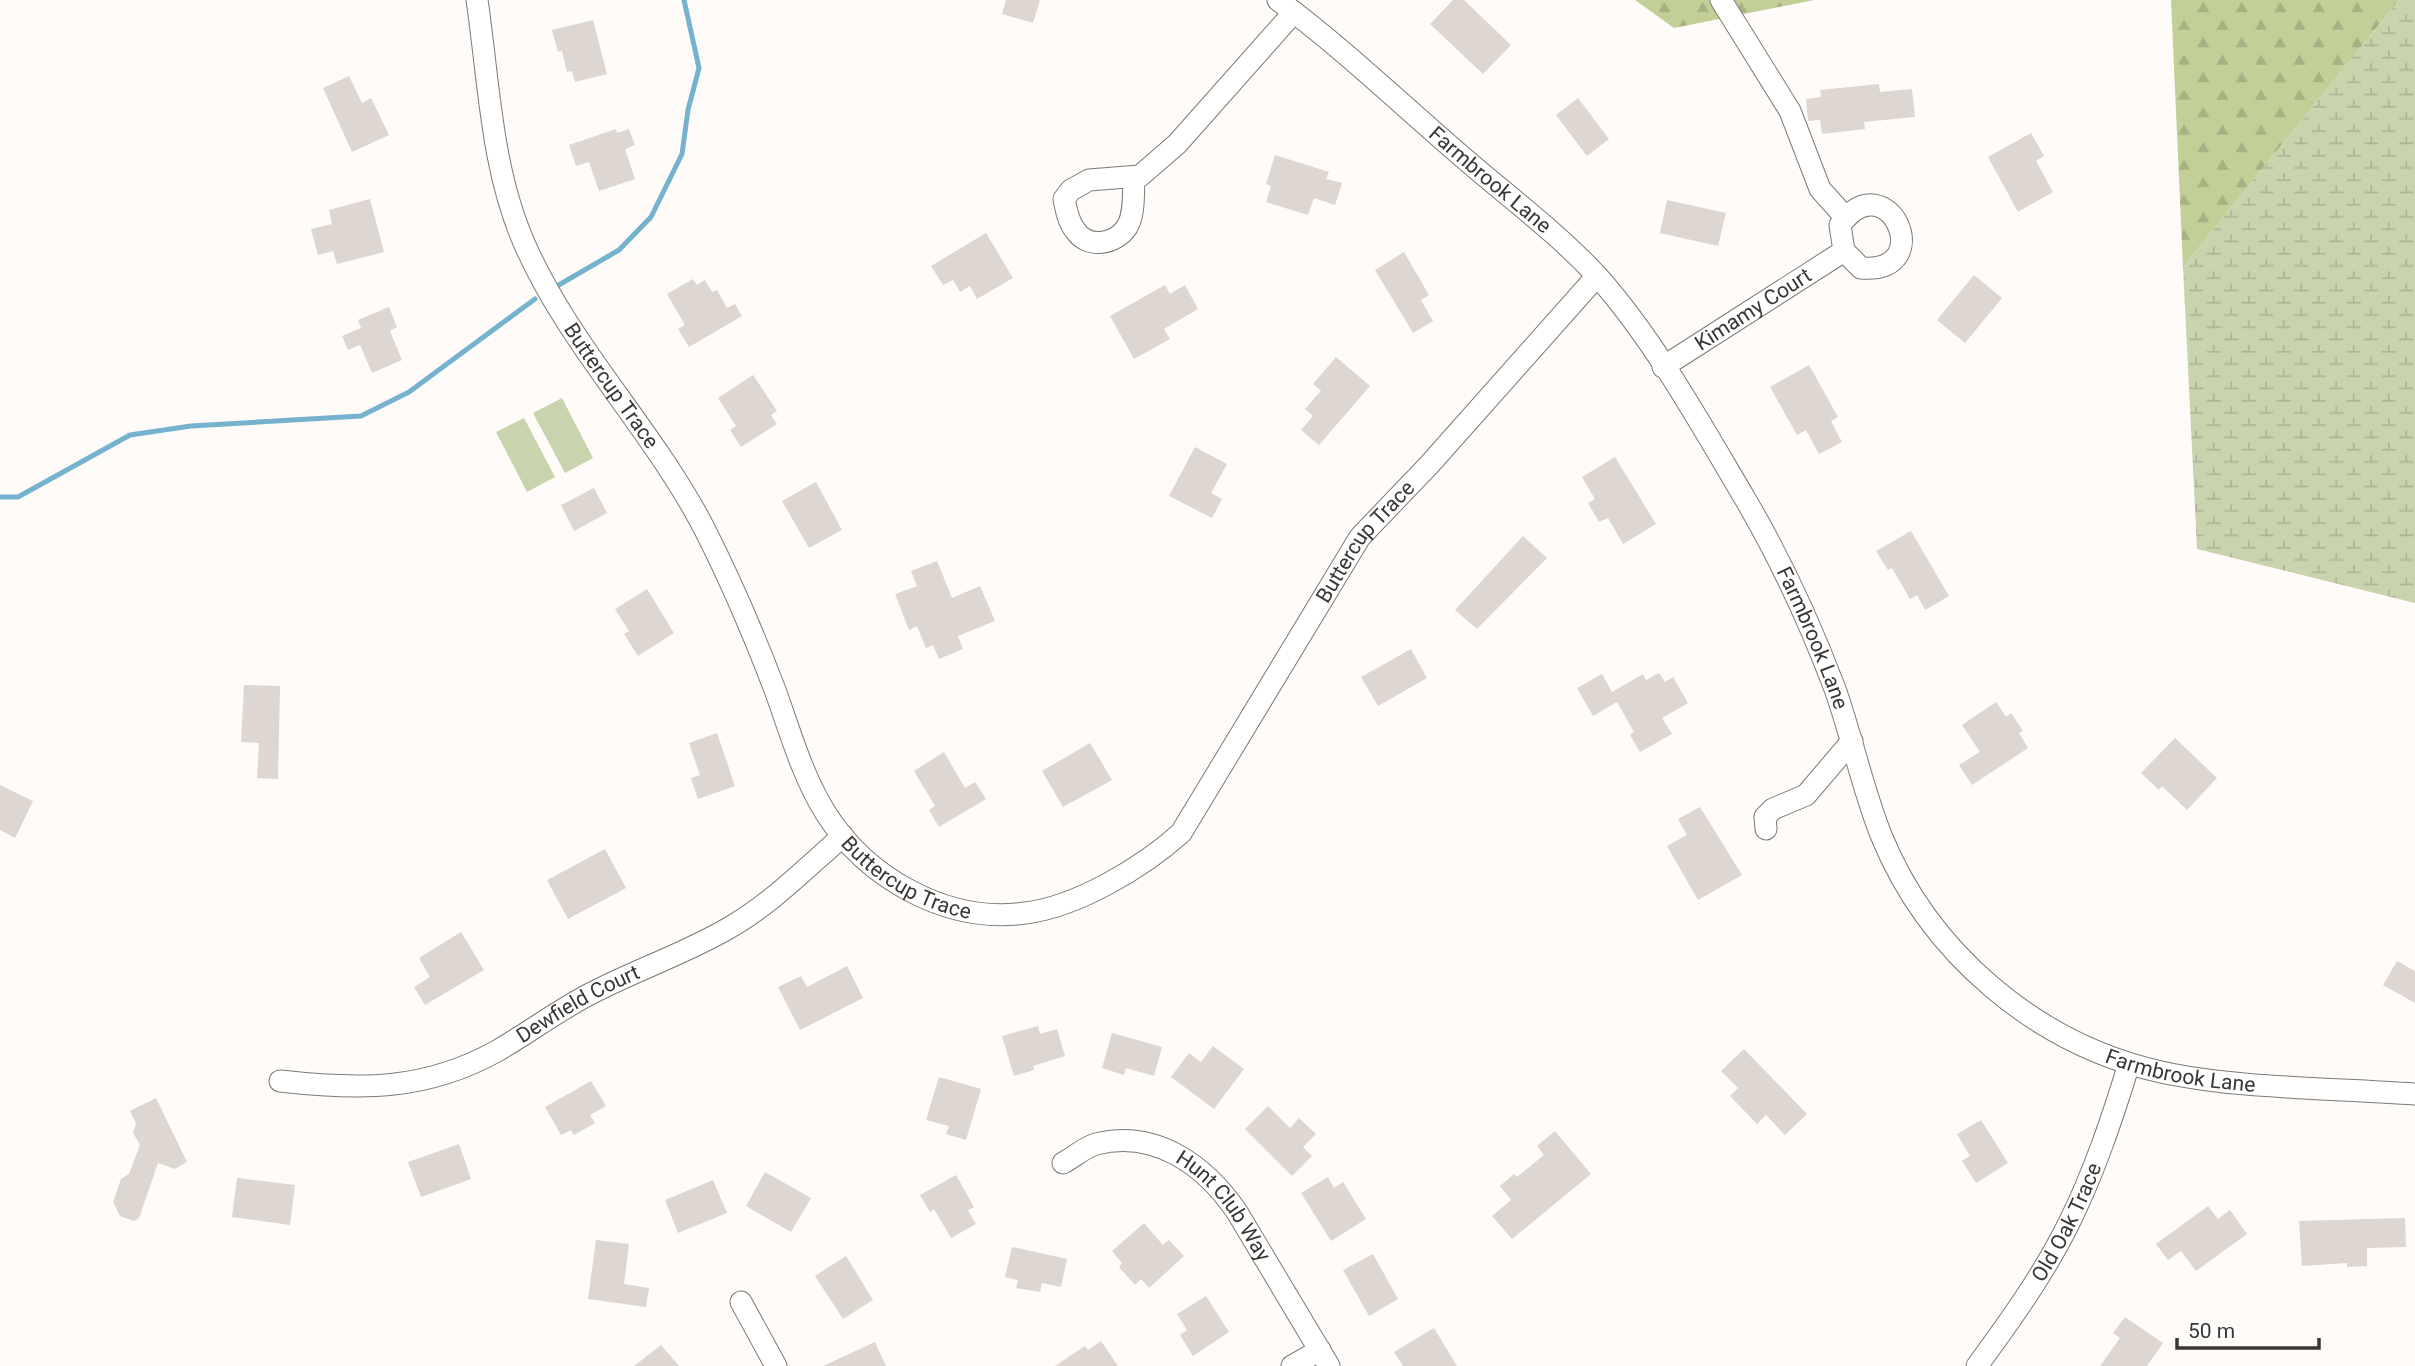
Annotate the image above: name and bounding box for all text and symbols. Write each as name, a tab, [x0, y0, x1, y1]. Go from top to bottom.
street label: Farmbrook Lane	[1424, 121, 1556, 238]
street label: Kimamy Court	[1690, 263, 1816, 355]
street label: Buttercup Trace	[559, 319, 664, 453]
street label: Buttercup Trace	[1311, 476, 1419, 607]
street label: Farmbrook Lane	[1772, 563, 1853, 712]
street label: Buttercup Trace	[836, 831, 973, 924]
street label: Dewfield Court	[512, 960, 643, 1048]
street label: Farmbrook Lane	[2102, 1044, 2256, 1097]
street label: Hunt Club Way	[1172, 1145, 1276, 1266]
street label: Old Oak Trace	[2027, 1159, 2106, 1286]
scale bar	[2177, 1306, 2319, 1350]
text: 50 m	[2188, 1319, 2235, 1343]

